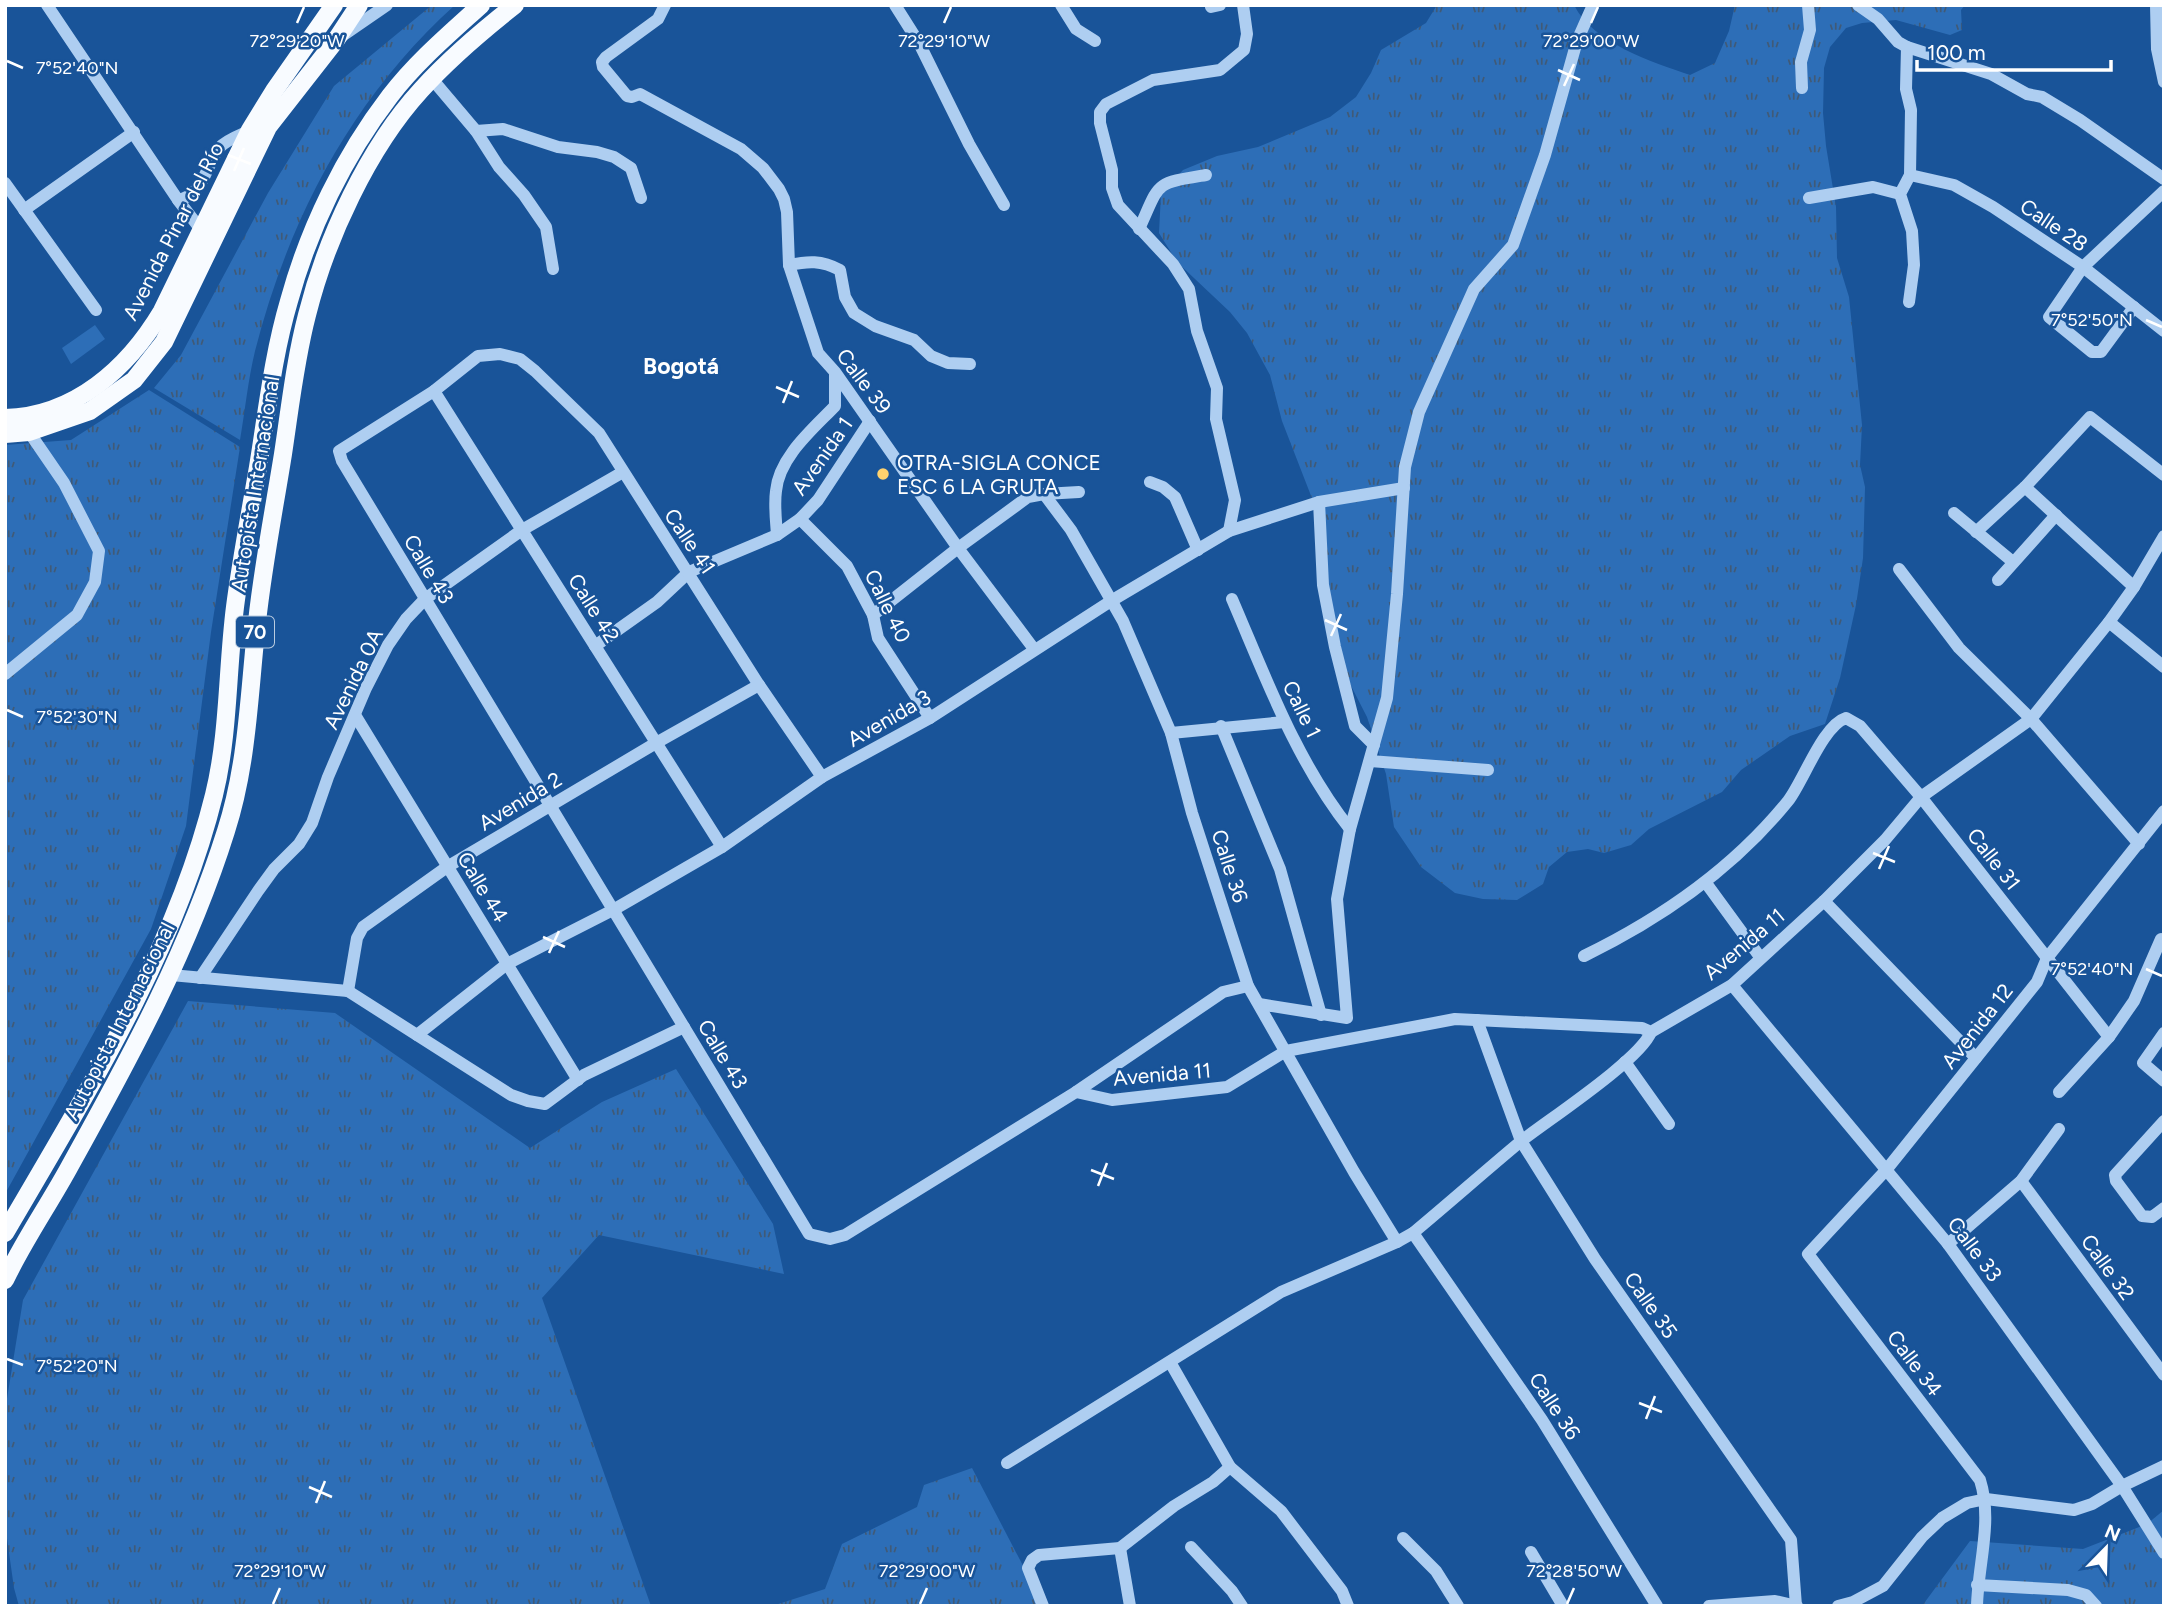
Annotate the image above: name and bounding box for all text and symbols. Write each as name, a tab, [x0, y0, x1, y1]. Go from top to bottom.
scale bar	[1917, 28, 2111, 72]
text: 72°29'20"W	[250, 30, 345, 52]
text: 72°29'10"W	[898, 30, 991, 52]
text: 72°29'00"W	[1543, 30, 1640, 52]
text: 100 m	[1927, 40, 1986, 65]
text: 7°52'40"N	[36, 57, 118, 79]
street label: Avenida Pinar del Río	[117, 138, 229, 324]
street label: Calle 28	[2015, 193, 2093, 257]
text: 7°52'50"N	[2051, 309, 2133, 331]
street label: Calle 39	[831, 344, 897, 418]
district label: Bogotá	[643, 352, 719, 380]
street label: Autopista Internacional	[226, 374, 284, 594]
street label: Avenida 1	[786, 412, 858, 500]
place label: OTRA-SIGLA CONCE ESC 6 LA GRUTA	[897, 450, 1101, 499]
marker: OTRA-SIGLA CONCE ESC 6 LA GRUTA	[875, 466, 891, 482]
street label: Calle 41	[659, 504, 721, 578]
street label: Calle 43	[399, 530, 459, 608]
street label: Calle 40	[860, 565, 916, 647]
street label: Calle 42	[563, 569, 625, 647]
road number: 70	[236, 617, 274, 648]
street label: Avenida 0A	[318, 625, 388, 733]
street label: Calle 1	[1278, 676, 1326, 742]
street label: Avenida 3	[843, 684, 935, 752]
text: 7°52'30"N	[36, 706, 118, 728]
street label: Avenida 2	[474, 766, 566, 836]
street label: Calle 31	[1962, 823, 2026, 895]
street label: Calle 36	[1207, 826, 1254, 906]
street label: Calle 44	[452, 847, 514, 927]
street label: Avenida 11	[1698, 903, 1790, 985]
street label: Autopista Internacional	[58, 918, 180, 1124]
text: 7°52'40"N	[2051, 958, 2133, 980]
street label: Avenida 12	[1936, 978, 2018, 1074]
street label: Calle 43	[693, 1015, 753, 1093]
street label: Avenida 11	[1112, 1057, 1212, 1091]
street label: Calle 33	[1943, 1212, 2007, 1286]
street label: Calle 32	[2076, 1229, 2140, 1305]
street label: Calle 35	[1619, 1267, 1683, 1343]
street label: Calle 34	[1882, 1325, 1948, 1401]
text: 7°52'20"N	[36, 1355, 118, 1377]
street label: Calle 36	[1524, 1368, 1586, 1444]
north arrow	[2071, 1513, 2141, 1583]
text: N	[2101, 1519, 2124, 1546]
text: 72°29'10"W	[234, 1560, 327, 1582]
text: 72°29'00"W	[879, 1560, 976, 1582]
text: 72°28'50"W	[1526, 1560, 1623, 1582]

